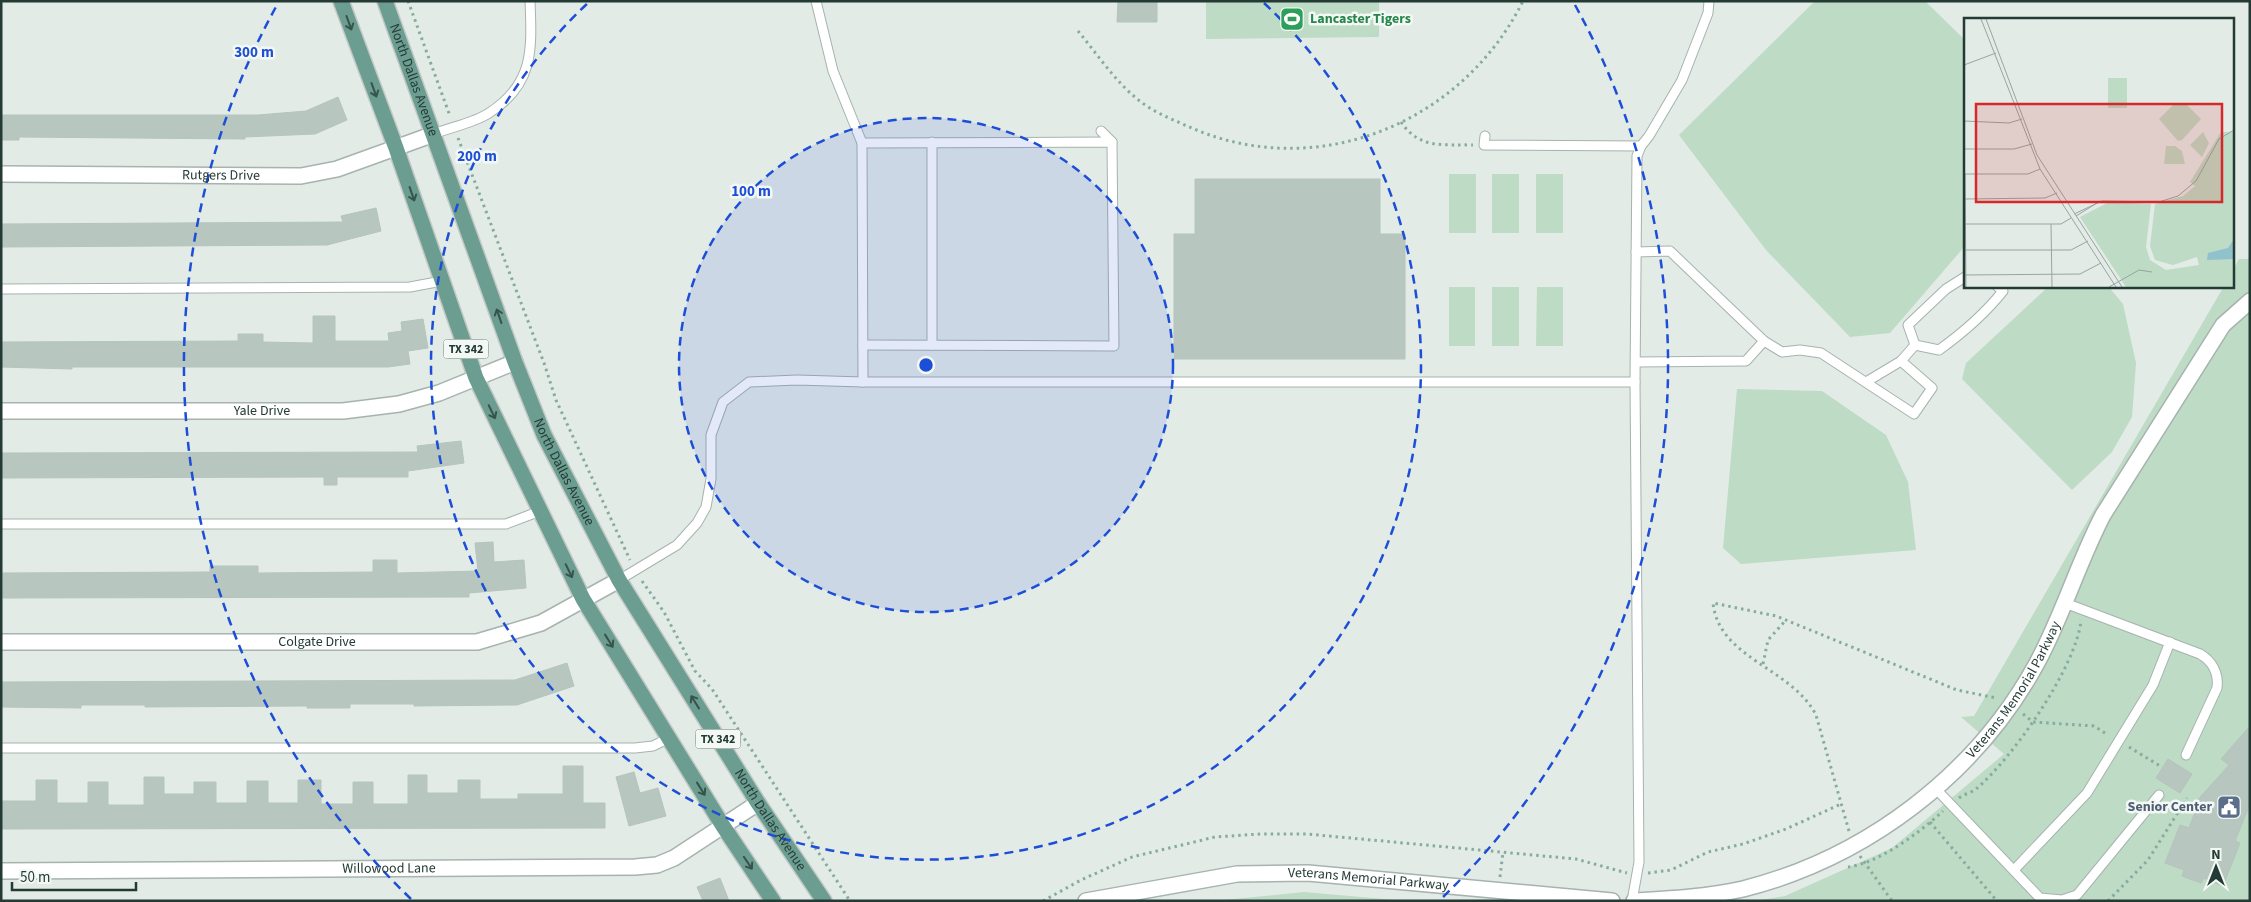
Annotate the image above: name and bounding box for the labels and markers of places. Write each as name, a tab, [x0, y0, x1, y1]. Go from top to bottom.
sports icon: Lancaster Tigers	[1279, 6, 1305, 32]
place label: Lancaster Tigers	[1310, 9, 1411, 29]
centre of rings	[917, 356, 935, 374]
public building icon: Senior Center	[2216, 794, 2242, 820]
place label: Senior Center	[2128, 797, 2212, 817]

